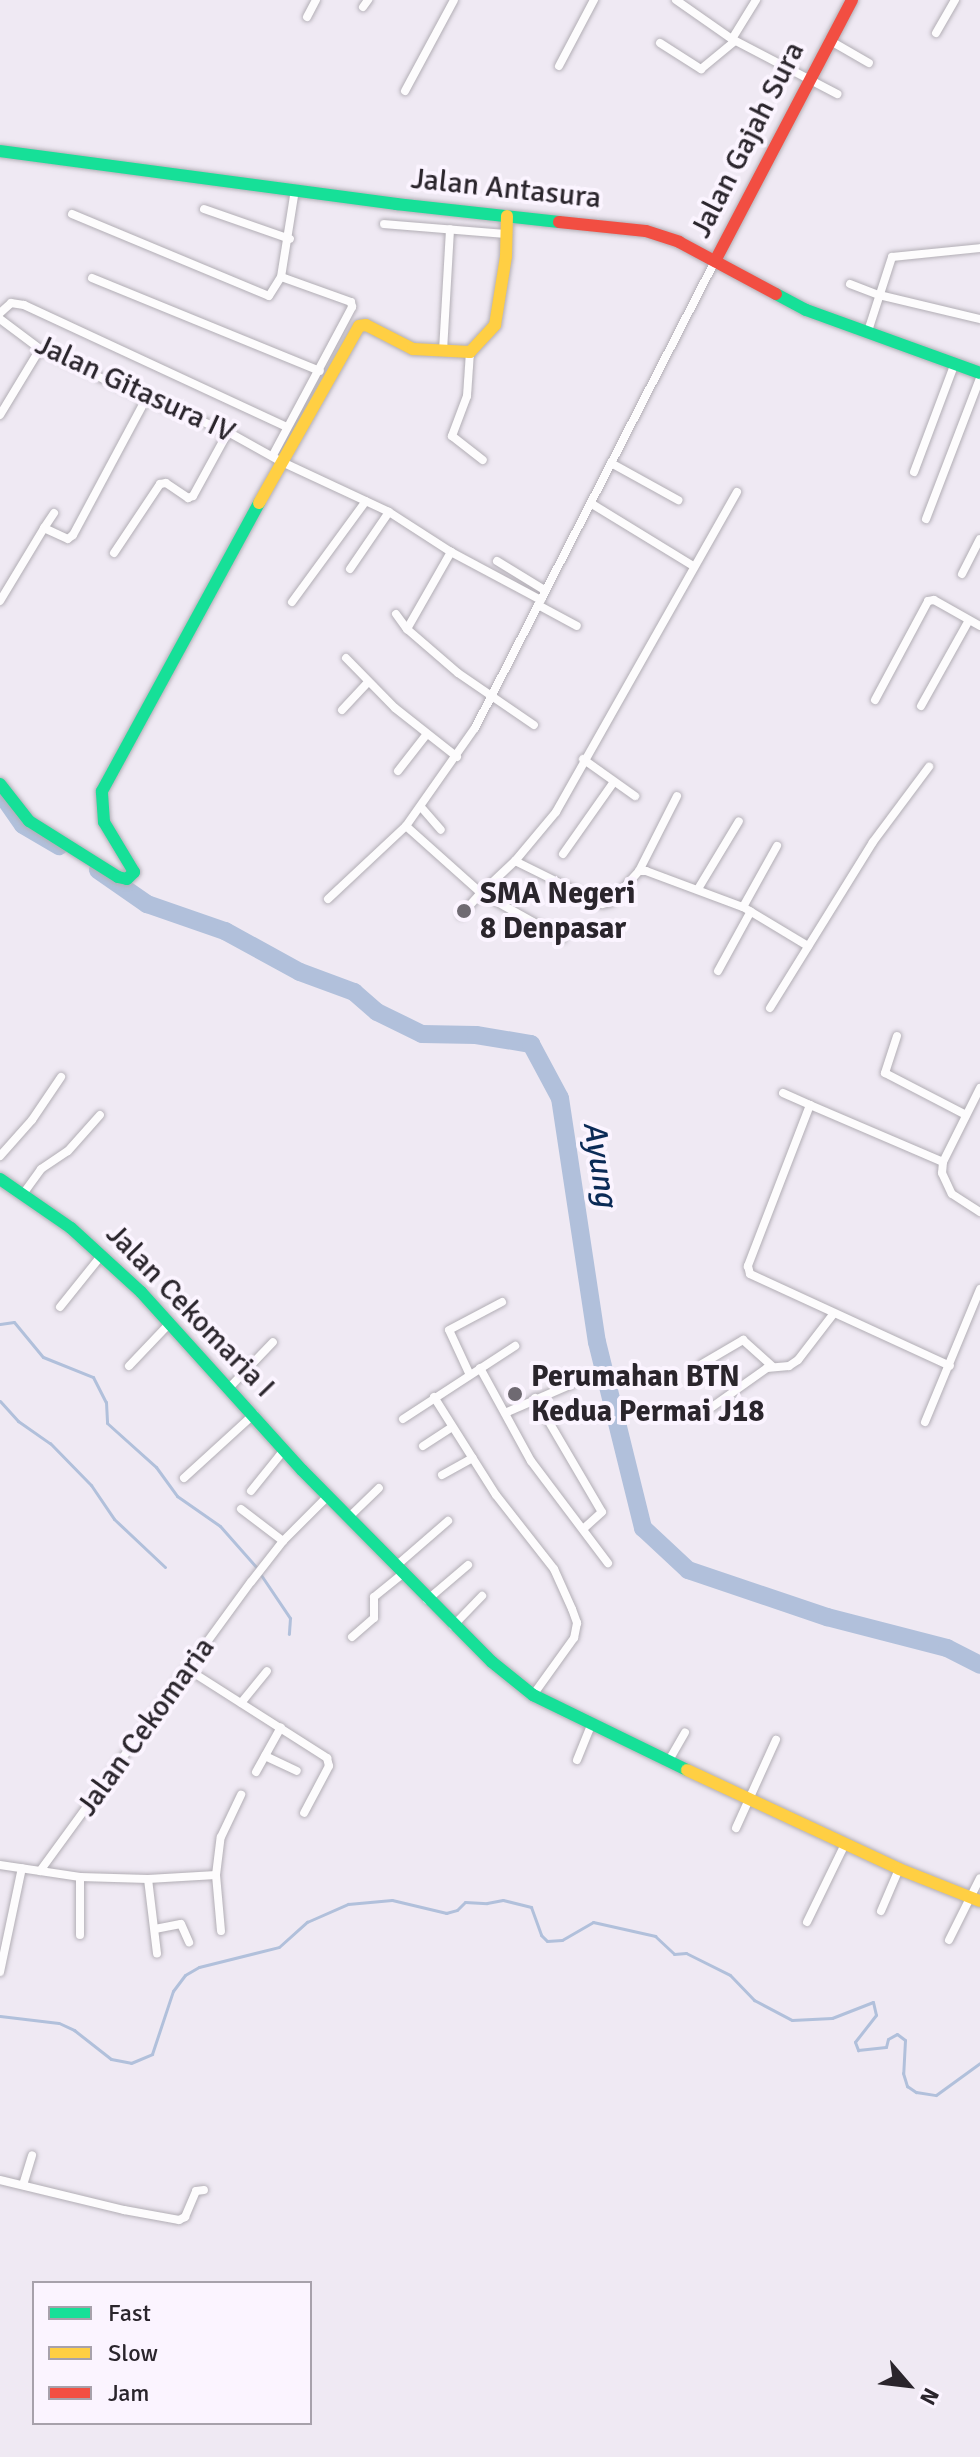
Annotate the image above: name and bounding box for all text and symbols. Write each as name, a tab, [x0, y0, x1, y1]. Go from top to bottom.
street label: Jalan Gajah Sura	[683, 36, 813, 244]
street label: Jalan Antasura	[409, 161, 603, 217]
street label: Jalan Gitasura IV	[29, 327, 241, 451]
place label: SMA Negeri 8 Denpasar	[480, 876, 635, 946]
marker: SMA Negeri 8 Denpasar	[455, 902, 473, 920]
water label: Ayung	[574, 1119, 626, 1209]
street label: Jalan Cekomaria I	[98, 1217, 282, 1405]
place label: Perumahan BTN Kedua Permai J18	[531, 1359, 764, 1430]
marker: Perumahan BTN Kedua Permai J18	[506, 1385, 524, 1403]
street label: Jalan Cekomaria	[69, 1631, 223, 1823]
legend	[32, 2281, 312, 2425]
text: Fast	[108, 2298, 151, 2328]
text: Slow	[108, 2338, 158, 2368]
north arrow	[868, 2345, 948, 2425]
text: Jam	[108, 2378, 149, 2408]
text: N	[914, 2383, 945, 2410]

